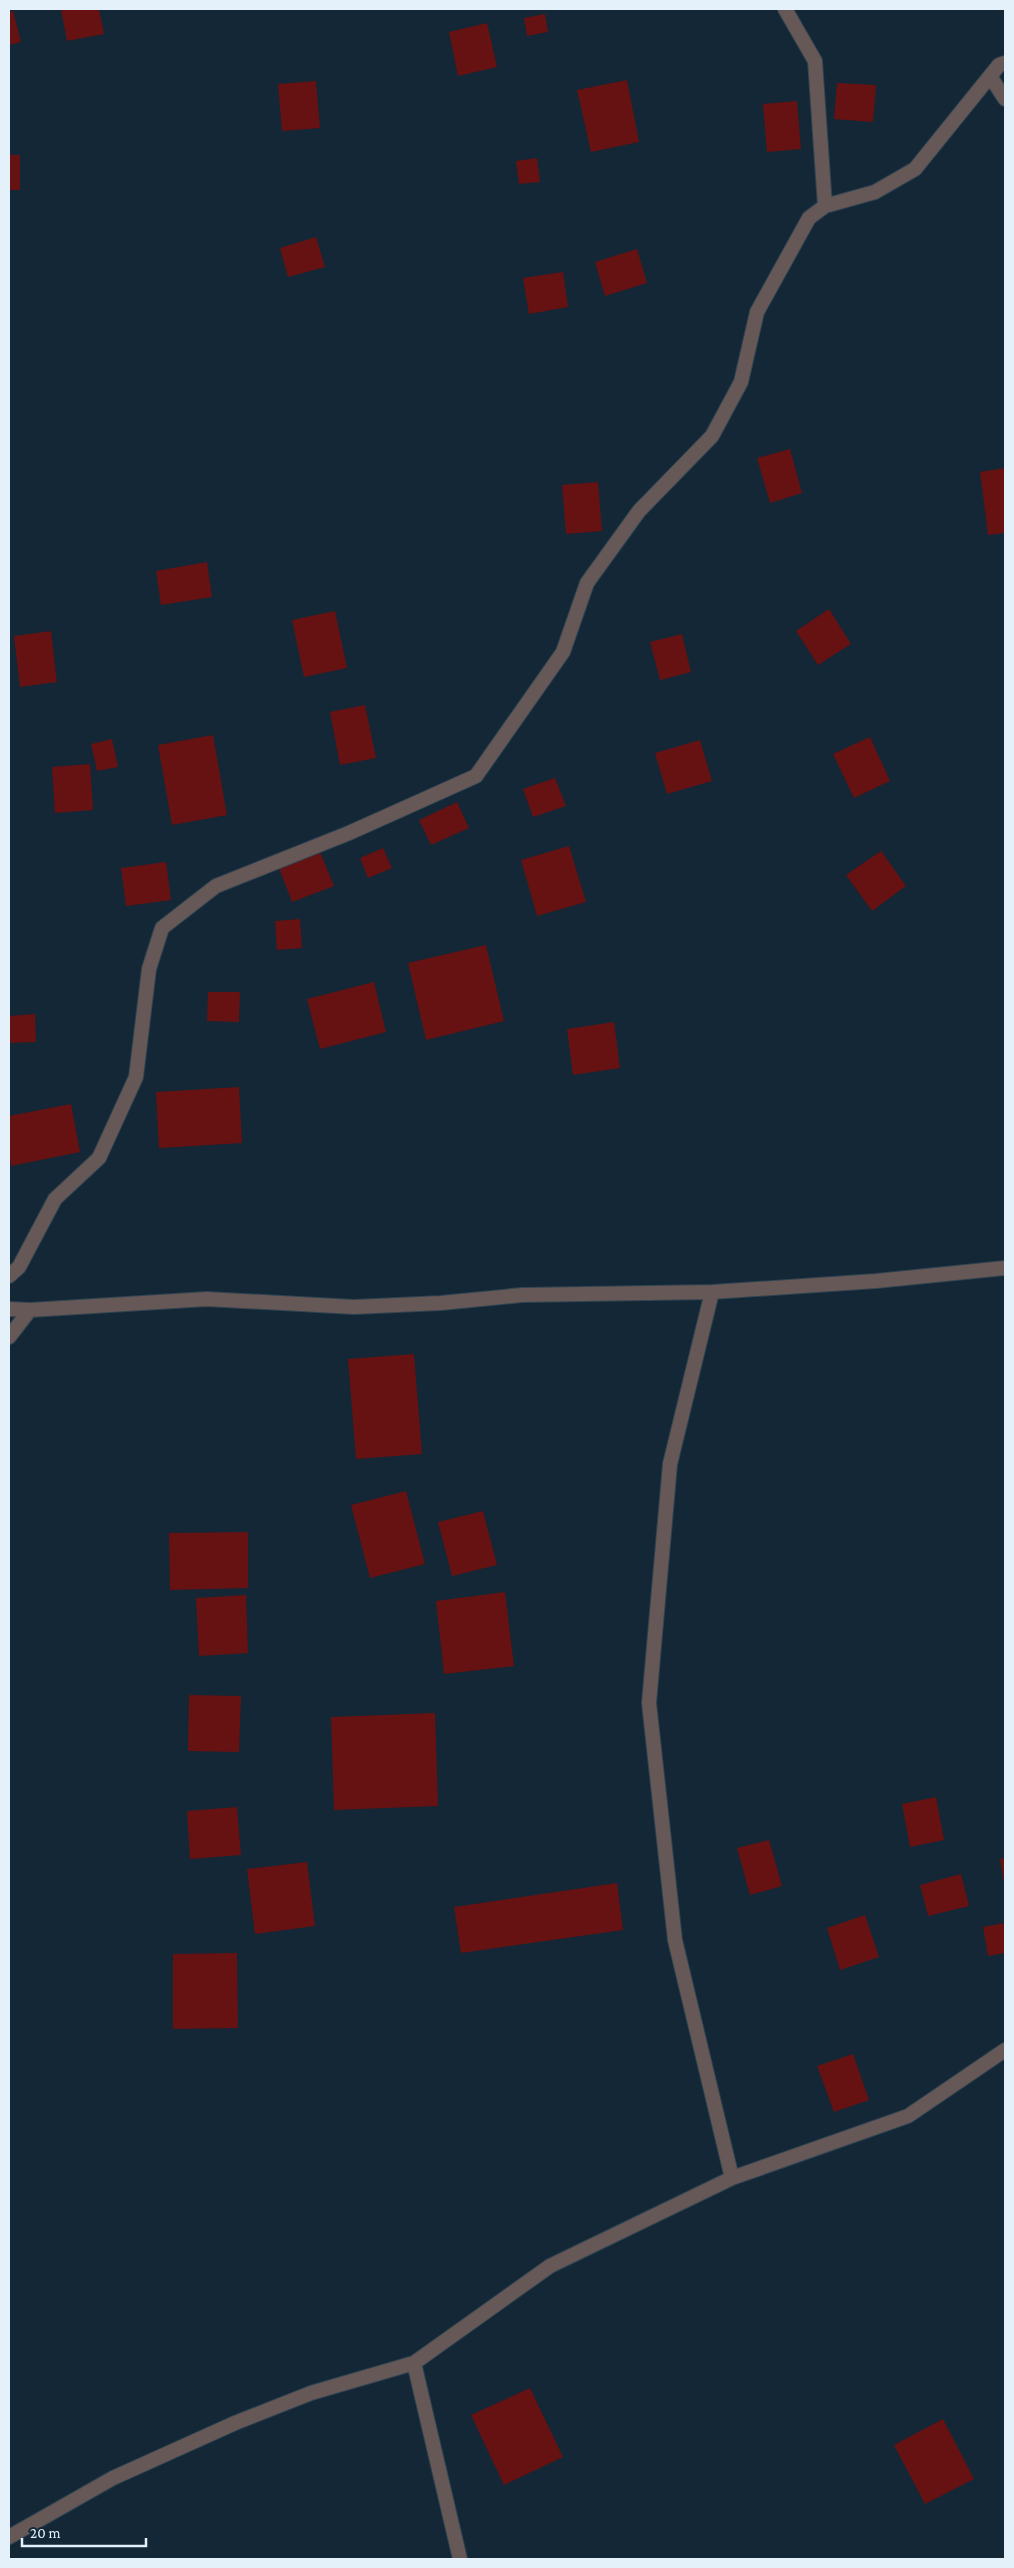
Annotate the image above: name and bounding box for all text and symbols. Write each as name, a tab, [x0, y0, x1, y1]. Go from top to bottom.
scale bar	[22, 2516, 146, 2548]
text: 20 m	[30, 2525, 61, 2541]

